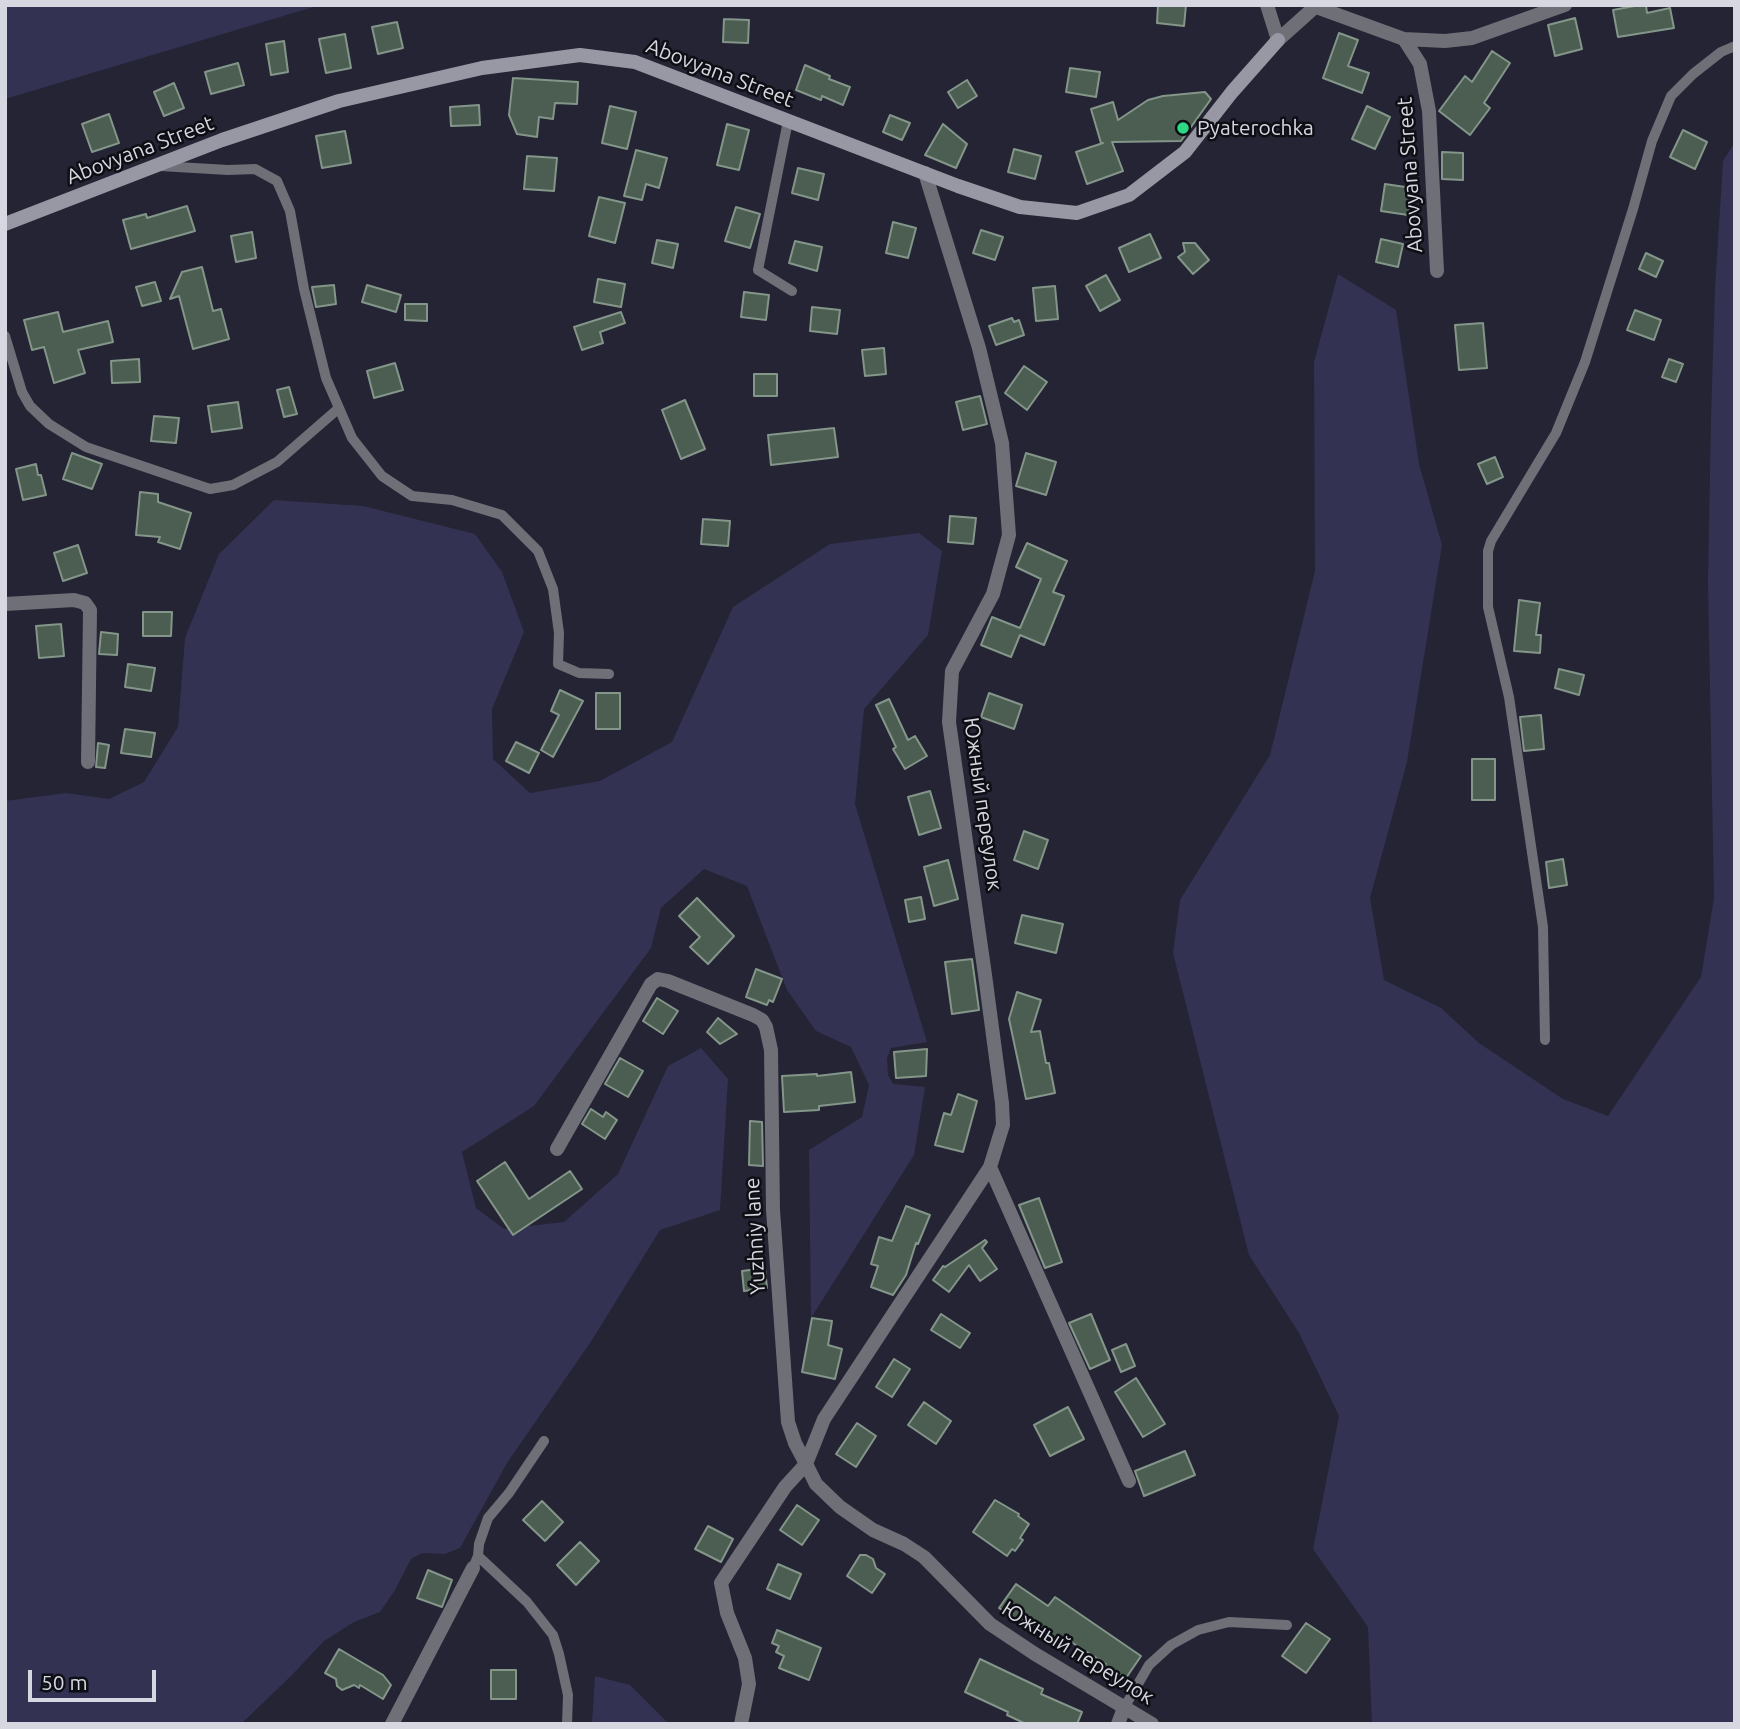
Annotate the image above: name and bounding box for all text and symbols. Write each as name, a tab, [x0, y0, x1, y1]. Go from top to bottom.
street label: Abovyana Street	[643, 33, 797, 113]
street label: Abovyana Street	[1392, 96, 1428, 254]
street label: Abovyana Street	[63, 110, 217, 190]
place label: Pyaterochka	[1197, 115, 1314, 141]
marker: Pyaterochka	[1175, 120, 1191, 136]
street label: Южный переулок	[958, 716, 1008, 892]
street label: Yuzhniy lane	[739, 1177, 771, 1295]
street label: Южный переулок	[997, 1596, 1159, 1710]
scale bar	[32, 1656, 159, 1700]
text: 50 m	[41, 1670, 88, 1694]

